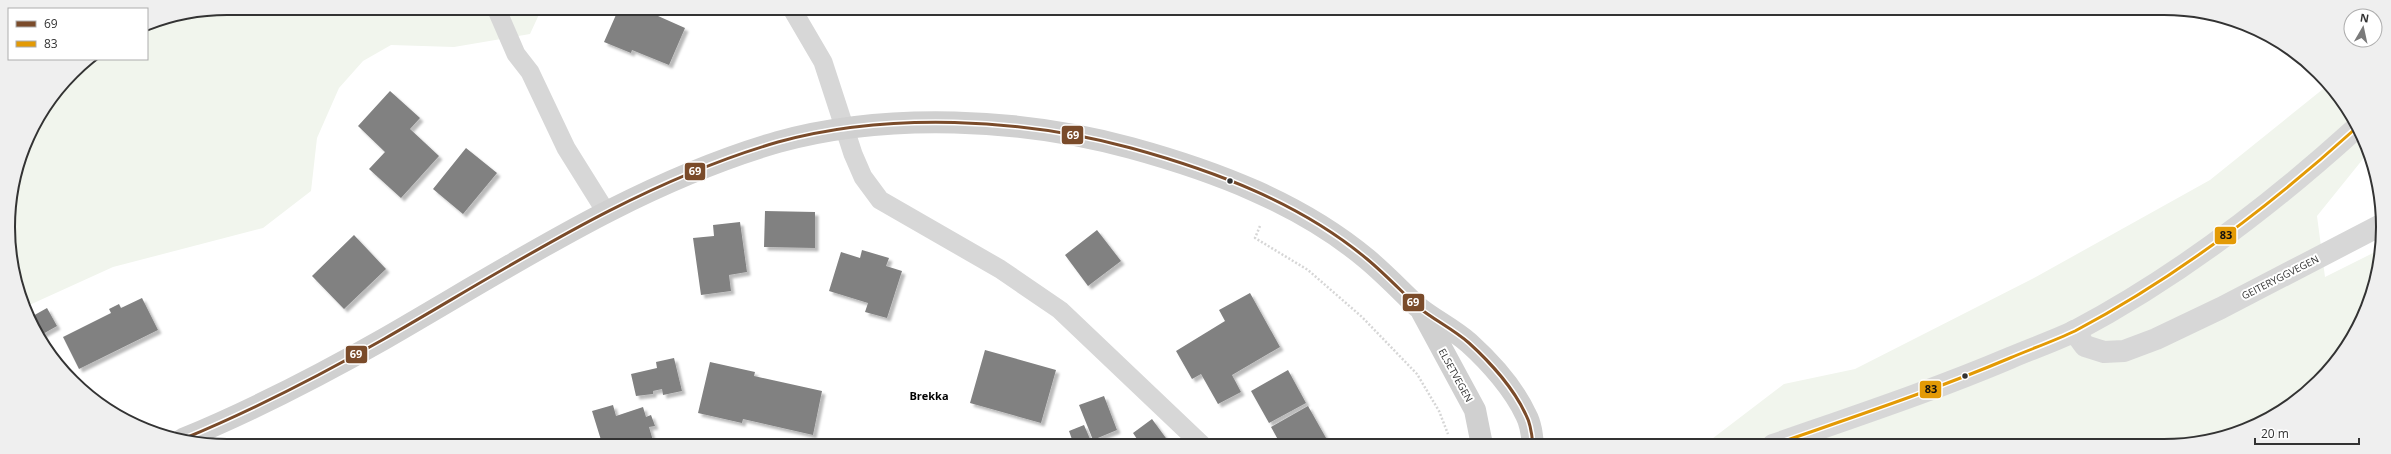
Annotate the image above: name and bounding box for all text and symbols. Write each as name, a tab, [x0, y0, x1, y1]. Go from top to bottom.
legend	[8, 8, 148, 60]
north arrow	[2343, 8, 2383, 48]
text: N	[2359, 10, 2370, 26]
text: 69	[44, 15, 58, 32]
text: 83	[44, 35, 58, 52]
line badge: 69	[1061, 125, 1084, 145]
text: 69	[1067, 127, 1079, 142]
line badge: 69	[684, 162, 706, 181]
text: 69	[689, 163, 701, 178]
unlabelled marker	[1225, 176, 1235, 186]
line badge: 83	[2214, 226, 2237, 245]
text: 83	[2220, 227, 2232, 242]
street label: GEITERYGGVEGEN	[2239, 251, 2321, 303]
line badge: 69	[1402, 293, 1425, 312]
text: 69	[1407, 294, 1419, 309]
line badge: 69	[345, 345, 368, 364]
text: 69	[350, 346, 362, 361]
street label: ELSETVEGEN	[1436, 346, 1476, 404]
unlabelled marker	[1960, 371, 1970, 381]
line badge: 83	[1919, 380, 1942, 399]
text: 83	[1925, 381, 1937, 396]
district label: Brekka	[909, 388, 949, 403]
scale bar	[2255, 420, 2359, 446]
text: 20 m	[2261, 425, 2289, 442]

